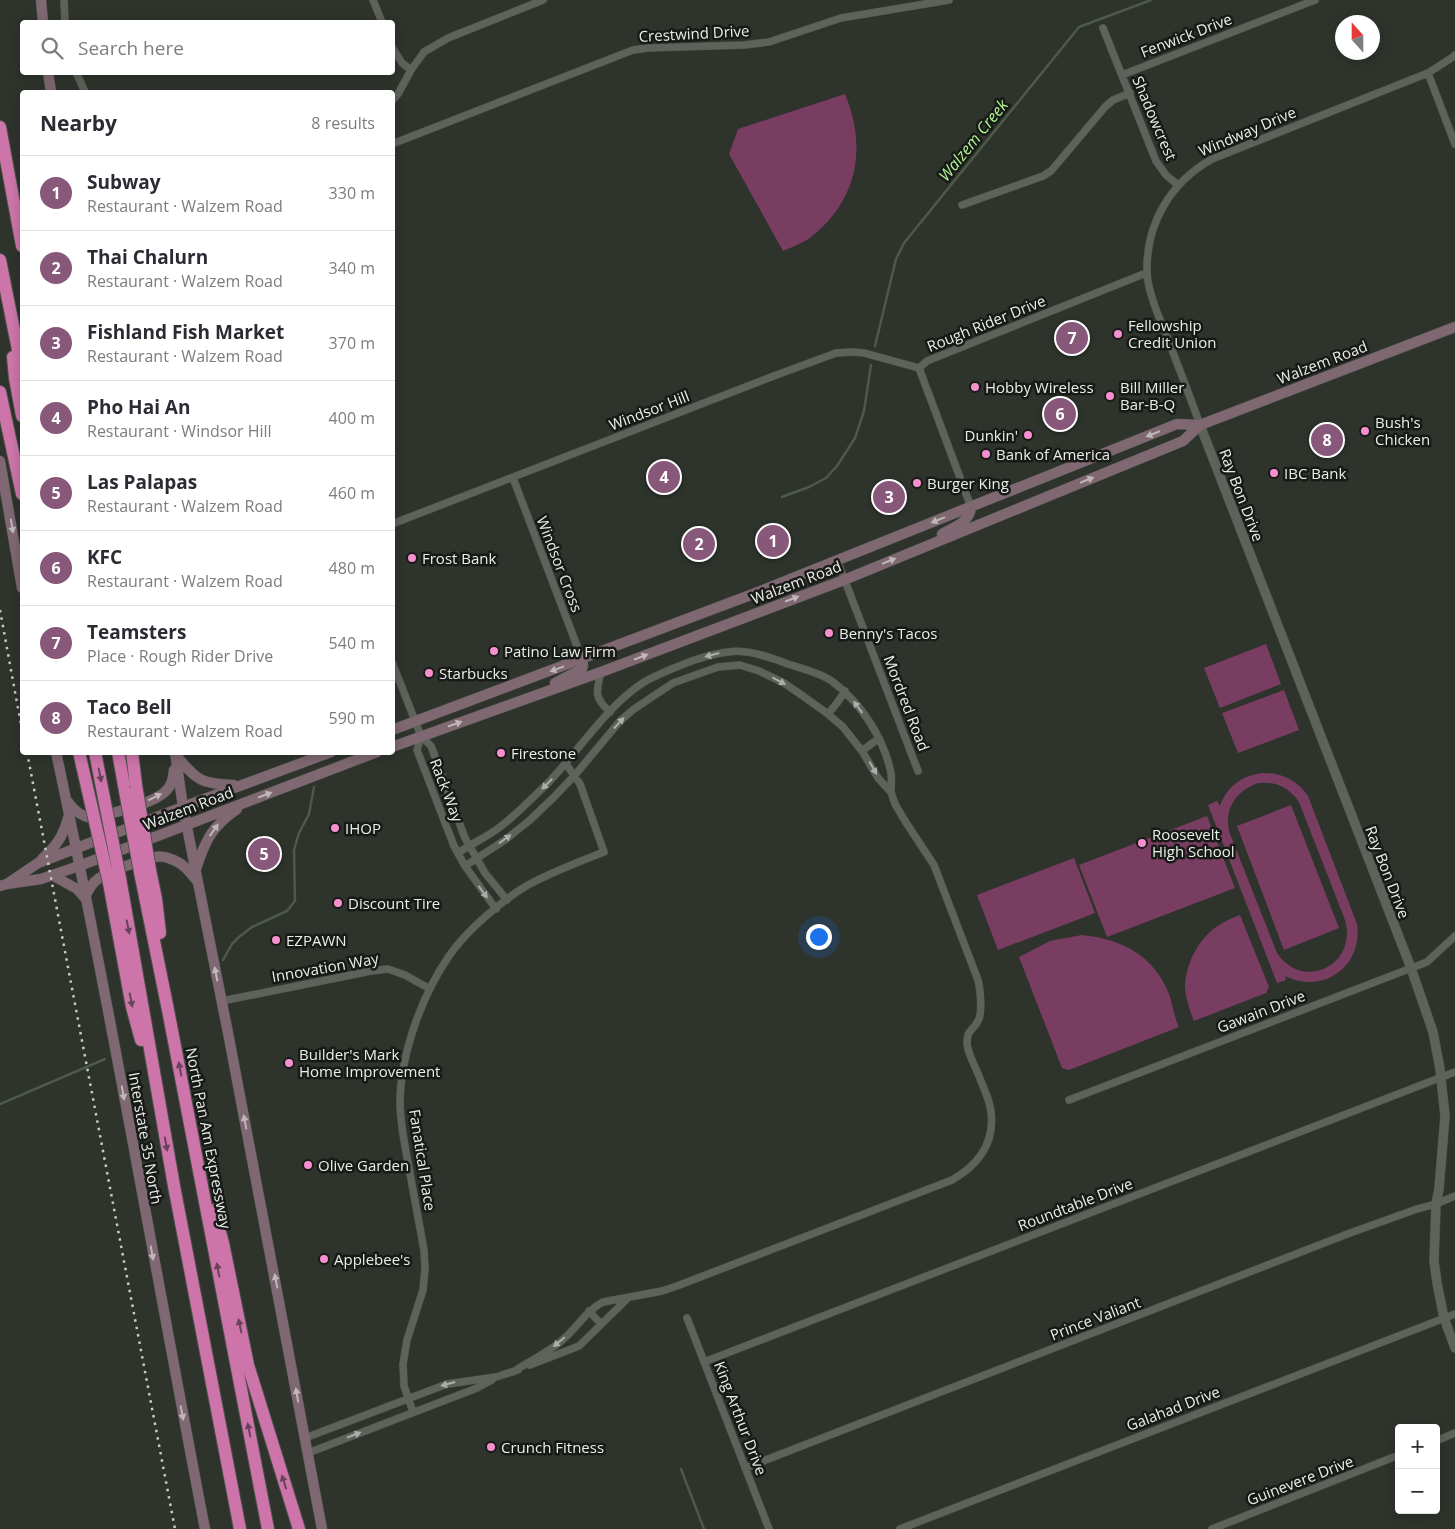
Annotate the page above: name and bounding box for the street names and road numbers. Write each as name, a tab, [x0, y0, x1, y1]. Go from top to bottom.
street label: Fenwick Drive	[1137, 8, 1235, 62]
street label: Crestwind Drive	[638, 20, 750, 46]
street label: Shadowcrest	[1128, 73, 1182, 163]
street label: Windway Drive	[1195, 101, 1299, 161]
street label: Rough Rider Drive	[924, 290, 1048, 356]
street label: Walzem Road	[1274, 336, 1370, 388]
street label: Windsor Hill	[606, 385, 692, 435]
street label: Ray Bon Drive	[1215, 446, 1269, 544]
street label: Windsor Cross	[533, 513, 587, 615]
street label: Walzem Road	[748, 556, 844, 608]
street label: Mordred Road	[880, 652, 934, 754]
street label: Rack Way	[426, 755, 468, 825]
street label: Walzem Road	[140, 782, 236, 834]
street label: Ray Bon Drive	[1361, 823, 1415, 921]
street label: Innovation Way	[270, 948, 381, 986]
street label: Gawain Drive	[1214, 985, 1308, 1037]
street label: North Pan Am Expressway	[182, 1046, 236, 1231]
street label: Interstate 35 North	[125, 1070, 167, 1206]
street label: Fanatical Place	[405, 1108, 441, 1212]
street label: Roundtable Drive	[1015, 1173, 1135, 1235]
street label: Prince Valiant	[1047, 1292, 1143, 1344]
street label: King Arthur Drive	[710, 1358, 772, 1478]
street label: Galahad Drive	[1123, 1381, 1223, 1435]
street label: Guinevere Drive	[1244, 1450, 1356, 1510]

